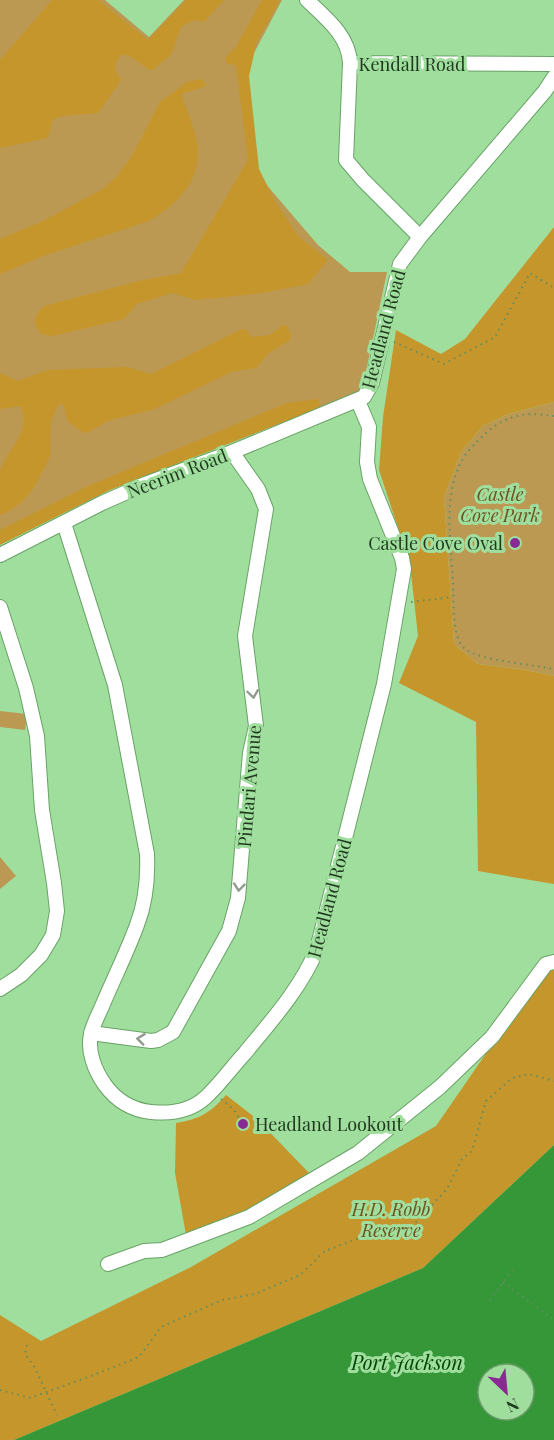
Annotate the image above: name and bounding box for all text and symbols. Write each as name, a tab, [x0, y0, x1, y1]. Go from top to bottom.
street label: Kendall Road	[359, 52, 466, 76]
street label: Headland Road	[356, 266, 411, 391]
street label: Neerim Road	[124, 443, 231, 503]
park label: Castle Cove Park	[460, 482, 540, 527]
place label: Castle Cove Oval	[368, 531, 503, 555]
marker: Castle Cove Oval	[508, 536, 522, 550]
one-way arrow	[246, 689, 258, 698]
street label: Pindari Avenue	[232, 724, 266, 848]
street label: Headland Road	[302, 835, 357, 960]
one-way arrow	[233, 883, 246, 892]
one-way arrow	[136, 1034, 145, 1046]
place label: Headland Lookout	[255, 1112, 403, 1136]
marker: Headland Lookout	[236, 1117, 250, 1131]
park label: H.D. Robb Reserve	[351, 1197, 430, 1242]
water label: Port Jackson	[350, 1348, 463, 1375]
north arrow	[476, 1362, 536, 1422]
text: N	[503, 1394, 523, 1418]

